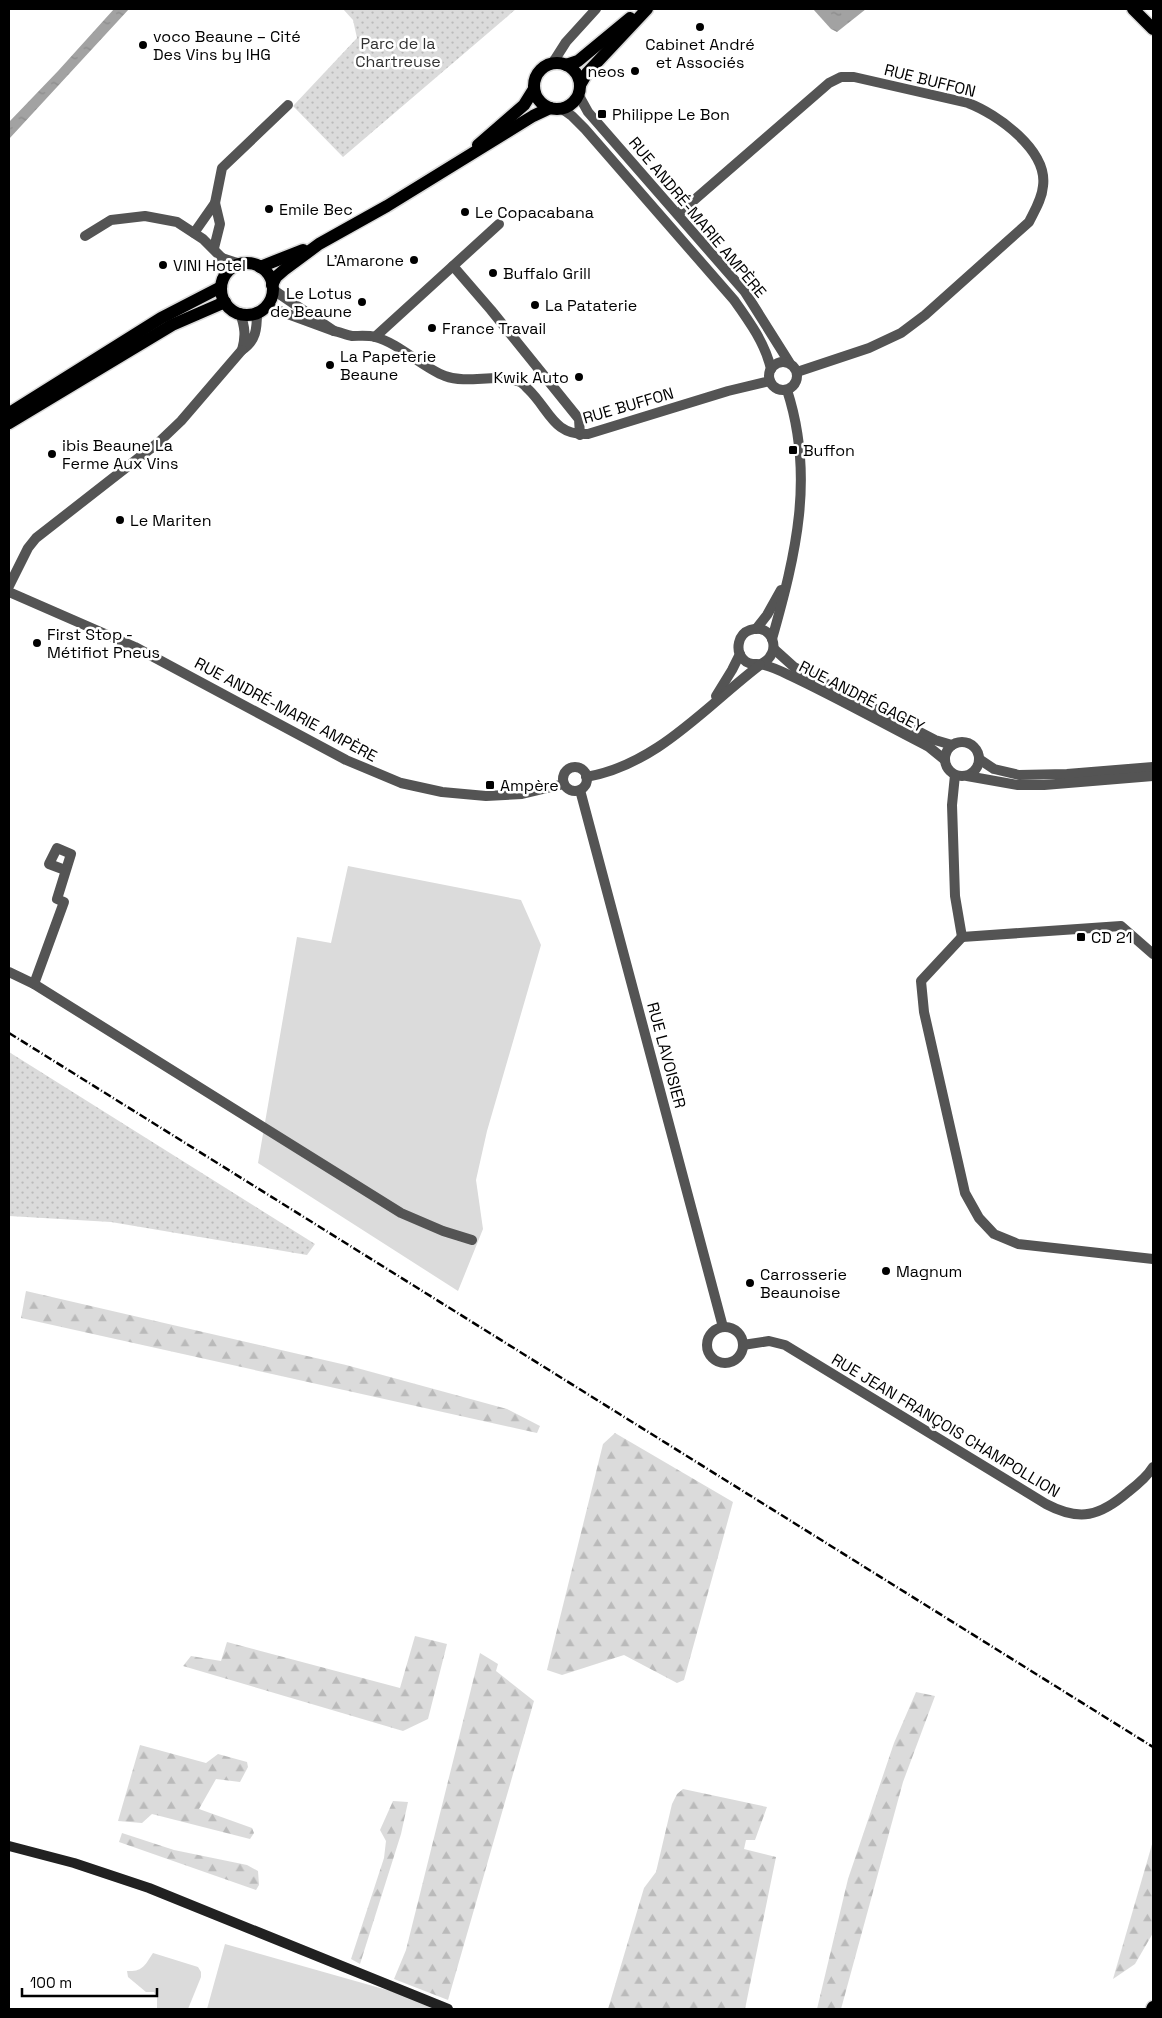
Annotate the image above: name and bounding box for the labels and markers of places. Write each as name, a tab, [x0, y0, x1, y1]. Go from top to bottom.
marker: Cabinet André et Associés	[694, 21, 706, 33]
place label: voco Beaune – Cité Des Vins by IHG	[153, 26, 301, 65]
place label: Cabinet André et Associés	[645, 34, 755, 73]
marker: voco Beaune – Cité Des Vins by IHG	[137, 39, 149, 51]
place label: neos	[587, 61, 625, 82]
marker: neos	[629, 65, 641, 77]
place label: Philippe Le Bon	[612, 104, 730, 125]
marker: Philippe Le Bon	[596, 108, 608, 120]
place label: Emile Bec	[279, 199, 353, 220]
place label: Le Copacabana	[475, 202, 594, 223]
marker: Emile Bec	[263, 203, 275, 215]
marker: Le Copacabana	[459, 206, 471, 218]
place label: L'Amarone	[326, 250, 404, 271]
marker: L'Amarone	[408, 254, 420, 266]
place label: VINI Hotel	[173, 255, 246, 276]
marker: VINI Hotel	[157, 259, 169, 271]
place label: Buffalo Grill	[503, 263, 591, 284]
marker: Buffalo Grill	[487, 267, 499, 279]
place label: Le Lotus de Beaune	[270, 283, 352, 322]
place label: La Pataterie	[545, 295, 637, 316]
marker: Le Lotus de Beaune	[356, 296, 368, 308]
marker: La Pataterie	[529, 299, 541, 311]
place label: France Travail	[442, 318, 546, 339]
marker: France Travail	[426, 322, 438, 334]
place label: La Papeterie Beaune	[340, 346, 436, 385]
marker: La Papeterie Beaune	[324, 359, 336, 371]
place label: Kwik Auto	[493, 367, 569, 388]
marker: Kwik Auto	[573, 371, 585, 383]
place label: ibis Beaune La Ferme Aux Vins	[62, 435, 179, 474]
place label: Buffon	[803, 440, 855, 461]
marker: Buffon	[787, 444, 799, 456]
marker: ibis Beaune La Ferme Aux Vins	[46, 448, 58, 460]
place label: Le Mariten	[130, 510, 212, 531]
marker: Le Mariten	[114, 514, 126, 526]
place label: First Stop - Métifiot Pneus	[47, 624, 160, 663]
marker: First Stop - Métifiot Pneus	[31, 637, 43, 649]
place label: Ampère	[500, 775, 559, 796]
marker: Ampère	[484, 779, 496, 791]
place label: CD 21	[1091, 927, 1132, 948]
marker: CD 21	[1075, 931, 1087, 943]
place label: Magnum	[896, 1261, 962, 1282]
place label: Carrosserie Beaunoise	[760, 1264, 847, 1303]
marker: Magnum	[880, 1265, 892, 1277]
marker: Carrosserie Beaunoise	[744, 1277, 756, 1289]

